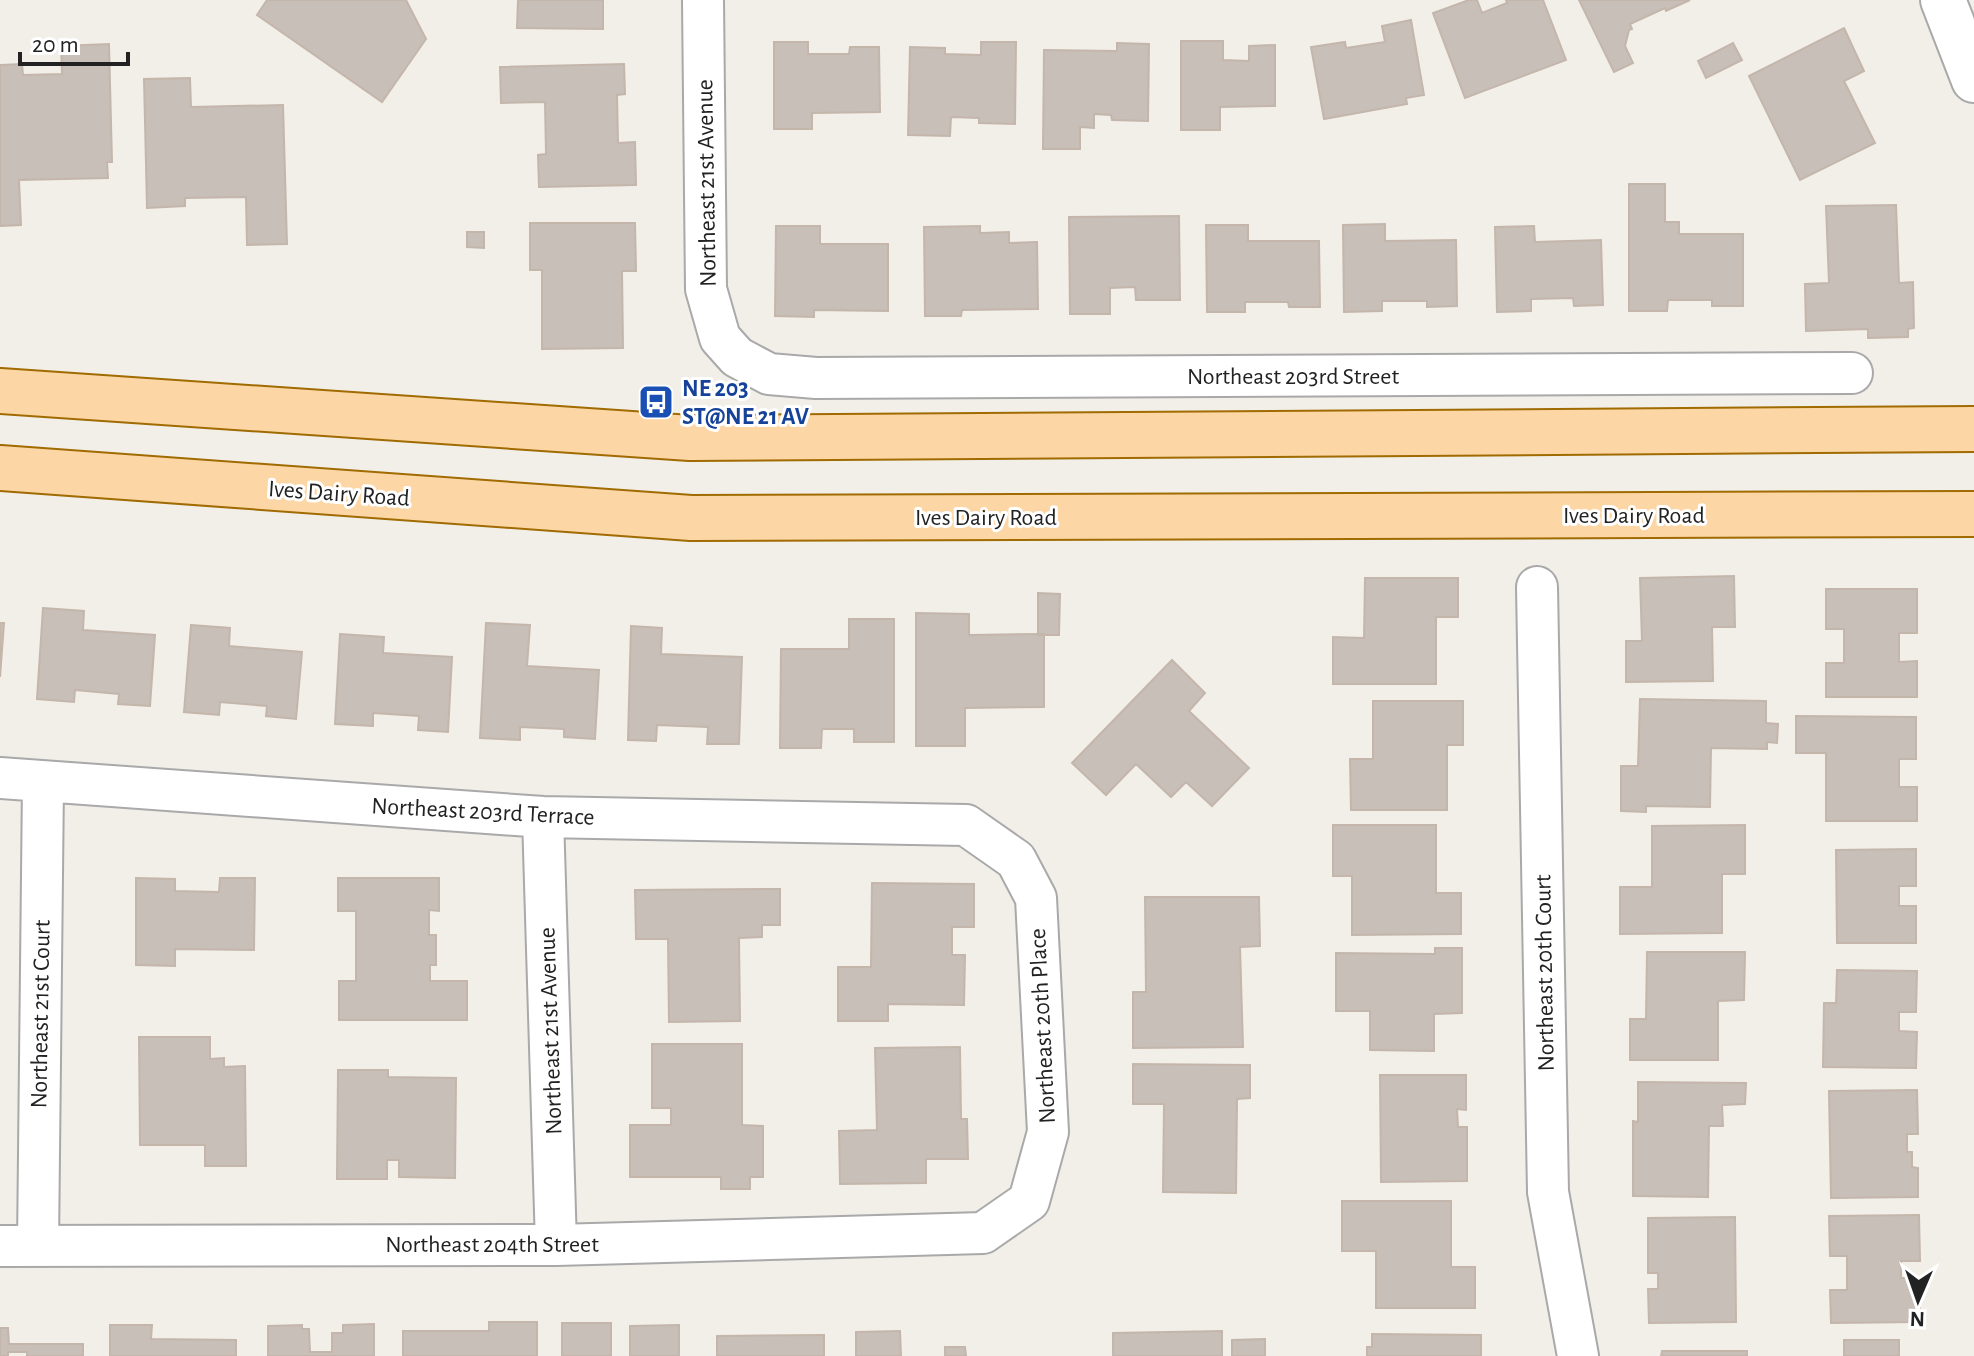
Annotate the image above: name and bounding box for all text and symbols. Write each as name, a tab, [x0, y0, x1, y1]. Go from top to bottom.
scale bar	[20, 16, 128, 66]
text: 20 m	[32, 33, 79, 57]
street label: Northeast 21st Avenue	[693, 79, 721, 287]
street label: Northeast 203rd Street	[1187, 365, 1399, 389]
place label: NE 203 ST@NE 21 AV	[682, 377, 810, 429]
bus stop icon: NE 203 ST@NE 21 AV	[637, 383, 675, 421]
street label: Ives Dairy Road	[267, 477, 410, 511]
street label: Ives Dairy Road	[1563, 504, 1705, 528]
street label: Ives Dairy Road	[915, 506, 1057, 530]
street label: Northeast 203rd Terrace	[371, 794, 595, 830]
street label: Northeast 20th Court	[1531, 874, 1559, 1072]
street label: Northeast 21st Court	[27, 919, 55, 1109]
street label: Northeast 21st Avenue	[535, 927, 567, 1135]
street label: Northeast 20th Place	[1026, 928, 1060, 1124]
street label: Northeast 204th Street	[385, 1233, 599, 1257]
north arrow	[1878, 1260, 1958, 1340]
text: N	[1909, 1308, 1925, 1330]

